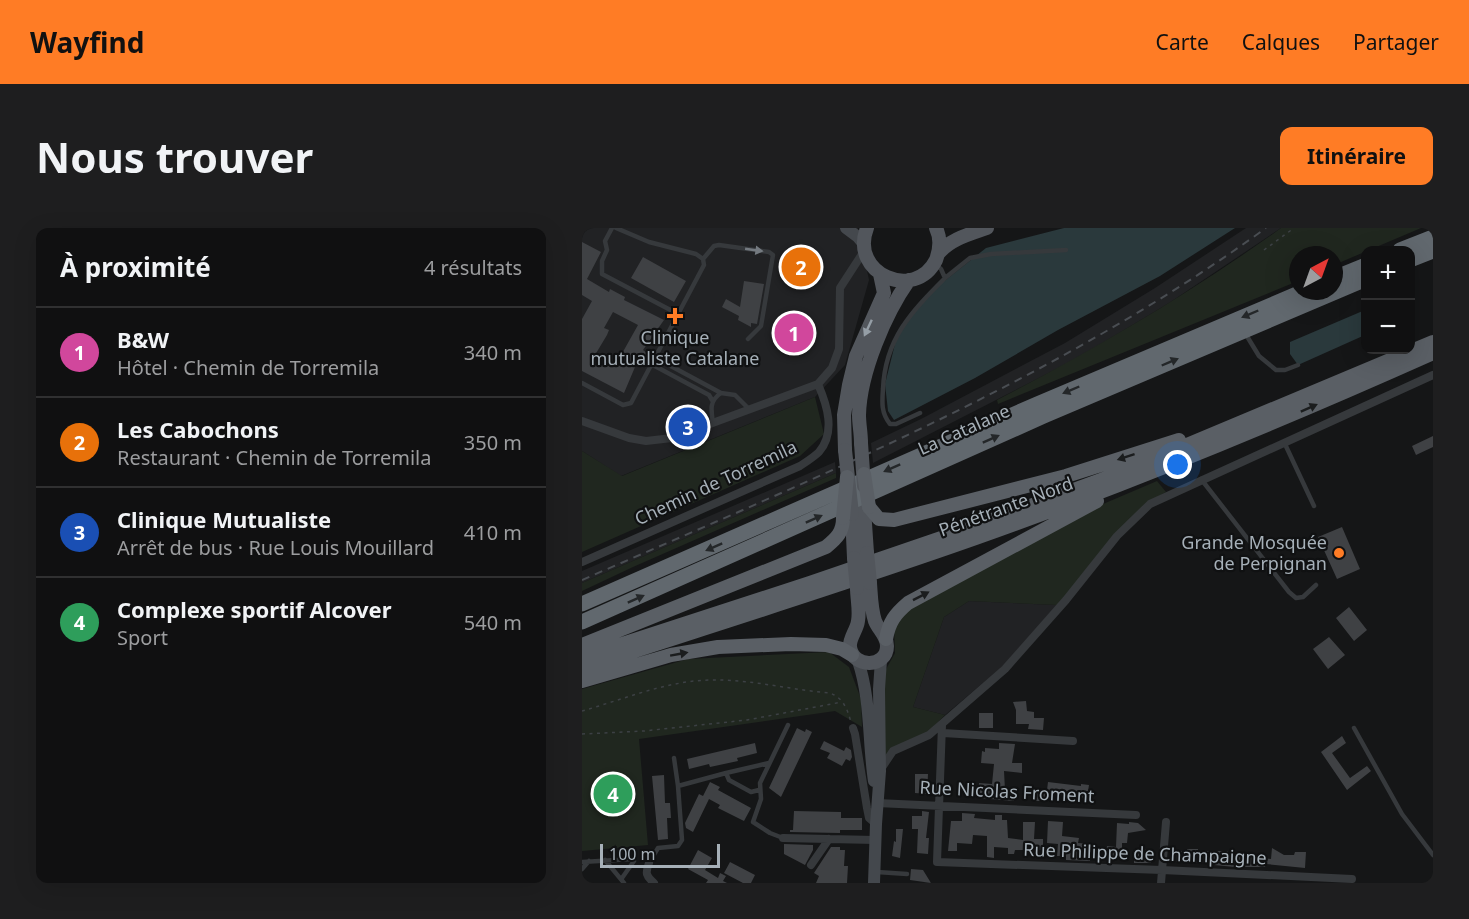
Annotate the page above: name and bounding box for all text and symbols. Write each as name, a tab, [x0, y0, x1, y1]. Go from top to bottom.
text: Wayfind	[30, 23, 144, 61]
text: Carte	[1156, 28, 1209, 56]
text: Calques	[1242, 28, 1320, 56]
text: Partager	[1353, 28, 1439, 56]
button: Itinéraire	[1280, 127, 1433, 185]
text: Nous trouver	[36, 128, 313, 185]
pin: 2	[782, 244, 820, 290]
one-way arrow	[745, 245, 764, 254]
north arrow	[1289, 246, 1343, 300]
map controls	[1361, 246, 1415, 354]
button: +	[1361, 246, 1415, 300]
text: À proximité	[60, 249, 211, 285]
text: 4 résultats	[424, 254, 522, 281]
button: −	[1361, 300, 1415, 354]
marker: Clinique mutualiste Catalane	[666, 307, 684, 325]
one-way arrow	[1241, 309, 1259, 319]
pin: 1	[774, 310, 814, 356]
one-way arrow	[864, 320, 873, 337]
text: B&W	[117, 324, 169, 354]
place label: Clinique mutualiste Catalane	[590, 325, 760, 370]
text: 1	[74, 339, 85, 366]
text: 340 m	[464, 339, 522, 366]
text: Hôtel · Chemin de Torremila	[117, 354, 379, 381]
one-way arrow	[1162, 357, 1180, 367]
one-way arrow	[1061, 385, 1079, 395]
street label: La Catalane	[914, 398, 1013, 460]
one-way arrow	[1301, 403, 1319, 413]
pin: 3	[668, 404, 708, 450]
text: Les Cabochons	[117, 414, 279, 444]
text: 2	[74, 429, 85, 456]
text: 350 m	[464, 429, 522, 456]
street label: Chemin de Torremila	[631, 434, 801, 530]
one-way arrow	[983, 434, 1001, 444]
text: Restaurant · Chemin de Torremila	[117, 444, 431, 471]
your location	[1163, 450, 1192, 479]
one-way arrow	[1117, 453, 1135, 462]
one-way arrow	[883, 464, 901, 473]
street label: Pénétrante Nord	[935, 471, 1076, 541]
text: Clinique Mutualiste	[117, 504, 331, 534]
one-way arrow	[805, 514, 823, 524]
text: 3	[74, 519, 85, 546]
text: 410 m	[464, 519, 522, 546]
place label: Grande Mosquée de Perpignan	[1181, 530, 1327, 575]
text: Arrêt de bus · Rue Louis Mouillard	[117, 534, 434, 561]
one-way arrow	[705, 542, 722, 551]
marker: Grande Mosquée de Perpignan	[1332, 546, 1346, 560]
one-way arrow	[912, 592, 929, 601]
text: Complexe sportif Alcover	[117, 594, 391, 624]
one-way arrow	[627, 594, 645, 604]
text: 4	[74, 609, 85, 636]
text: 540 m	[464, 609, 522, 636]
text: Sport	[117, 624, 168, 651]
one-way arrow	[669, 649, 688, 658]
pin: 4	[594, 772, 633, 816]
street label: Rue Nicolas Froment	[919, 774, 1096, 808]
street label: Rue Philippe de Champaigne	[1023, 837, 1267, 869]
scale bar	[600, 841, 720, 868]
text: 100 m	[609, 843, 656, 865]

